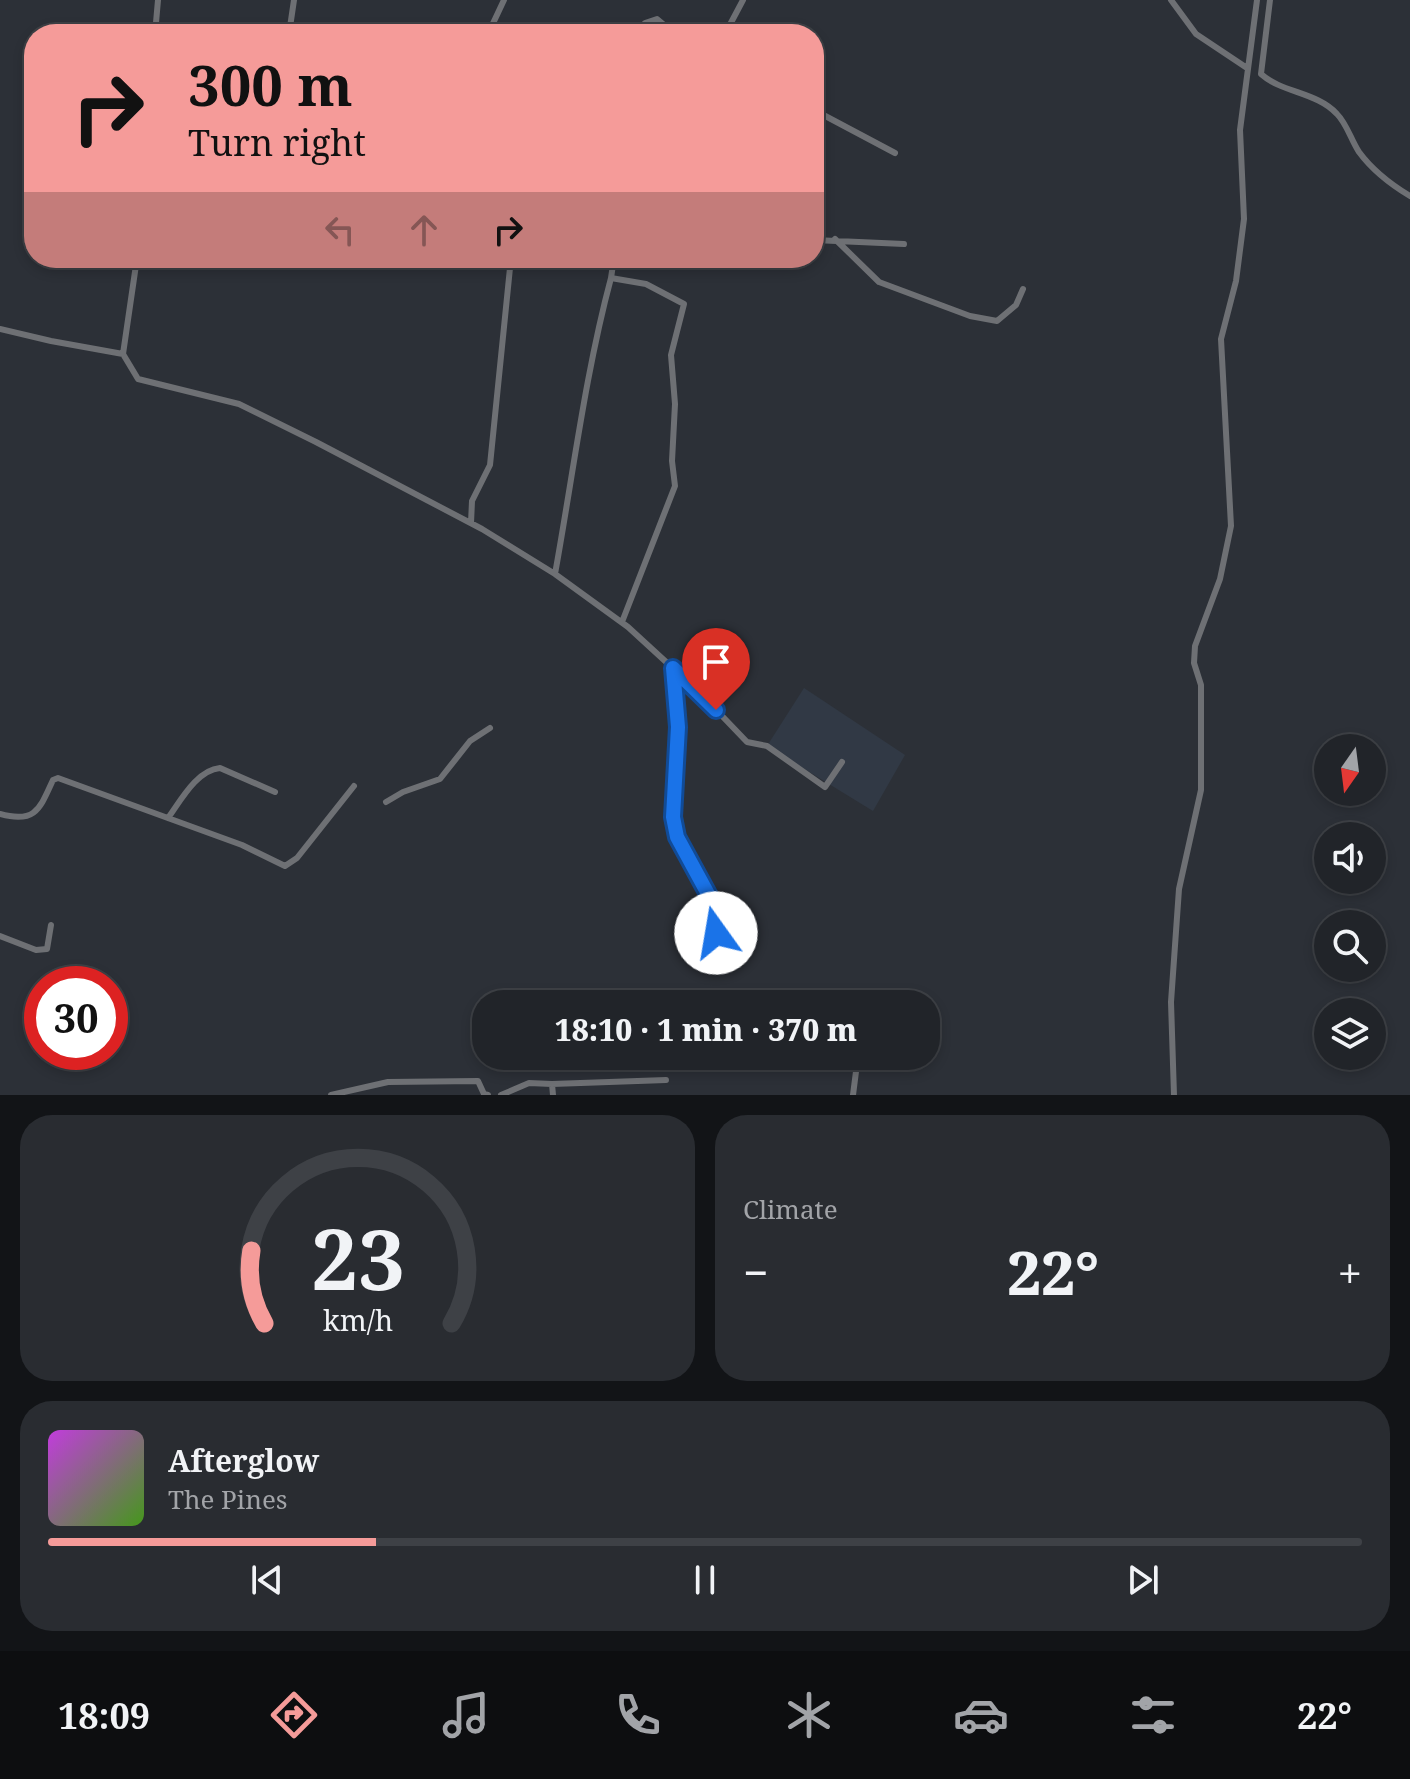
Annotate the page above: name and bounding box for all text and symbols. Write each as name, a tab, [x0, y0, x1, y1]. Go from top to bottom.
text: 300 m	[188, 46, 353, 122]
icon: right	[56, 56, 160, 160]
text: Turn right	[188, 118, 366, 167]
icon: left	[318, 208, 362, 252]
icon: ahead	[402, 208, 446, 252]
icon: right	[486, 208, 530, 252]
pin	[682, 628, 750, 710]
icon: arrive	[694, 640, 738, 684]
north arrow	[1314, 734, 1386, 806]
map controls	[1314, 734, 1386, 1070]
button: sound	[1314, 822, 1386, 894]
position arrow	[674, 891, 758, 975]
button: search	[1314, 910, 1386, 982]
speed limit sign: 30	[24, 966, 128, 1070]
button: layers	[1314, 998, 1386, 1070]
text: 18:10 · 1 min · 370 m	[555, 1009, 857, 1050]
text: Climate	[743, 1191, 838, 1227]
text: 23	[310, 1201, 405, 1314]
text: 22°	[1007, 1231, 1099, 1313]
text: −	[743, 1242, 768, 1302]
text: +	[1337, 1242, 1362, 1302]
text: km/h	[322, 1300, 393, 1339]
text: Afterglow	[168, 1440, 319, 1481]
text: The Pines	[168, 1481, 288, 1517]
icon: previous	[245, 1558, 289, 1602]
icon: pause	[683, 1558, 727, 1602]
icon: next	[1121, 1558, 1165, 1602]
icon: directions	[266, 1687, 322, 1743]
icon: music	[438, 1687, 494, 1743]
icon: phone	[610, 1687, 666, 1743]
icon: climate	[781, 1687, 837, 1743]
icon: car	[953, 1687, 1009, 1743]
icon: filters	[1125, 1687, 1181, 1743]
text: 18:09	[58, 1691, 150, 1740]
text: 22°	[1297, 1691, 1352, 1740]

